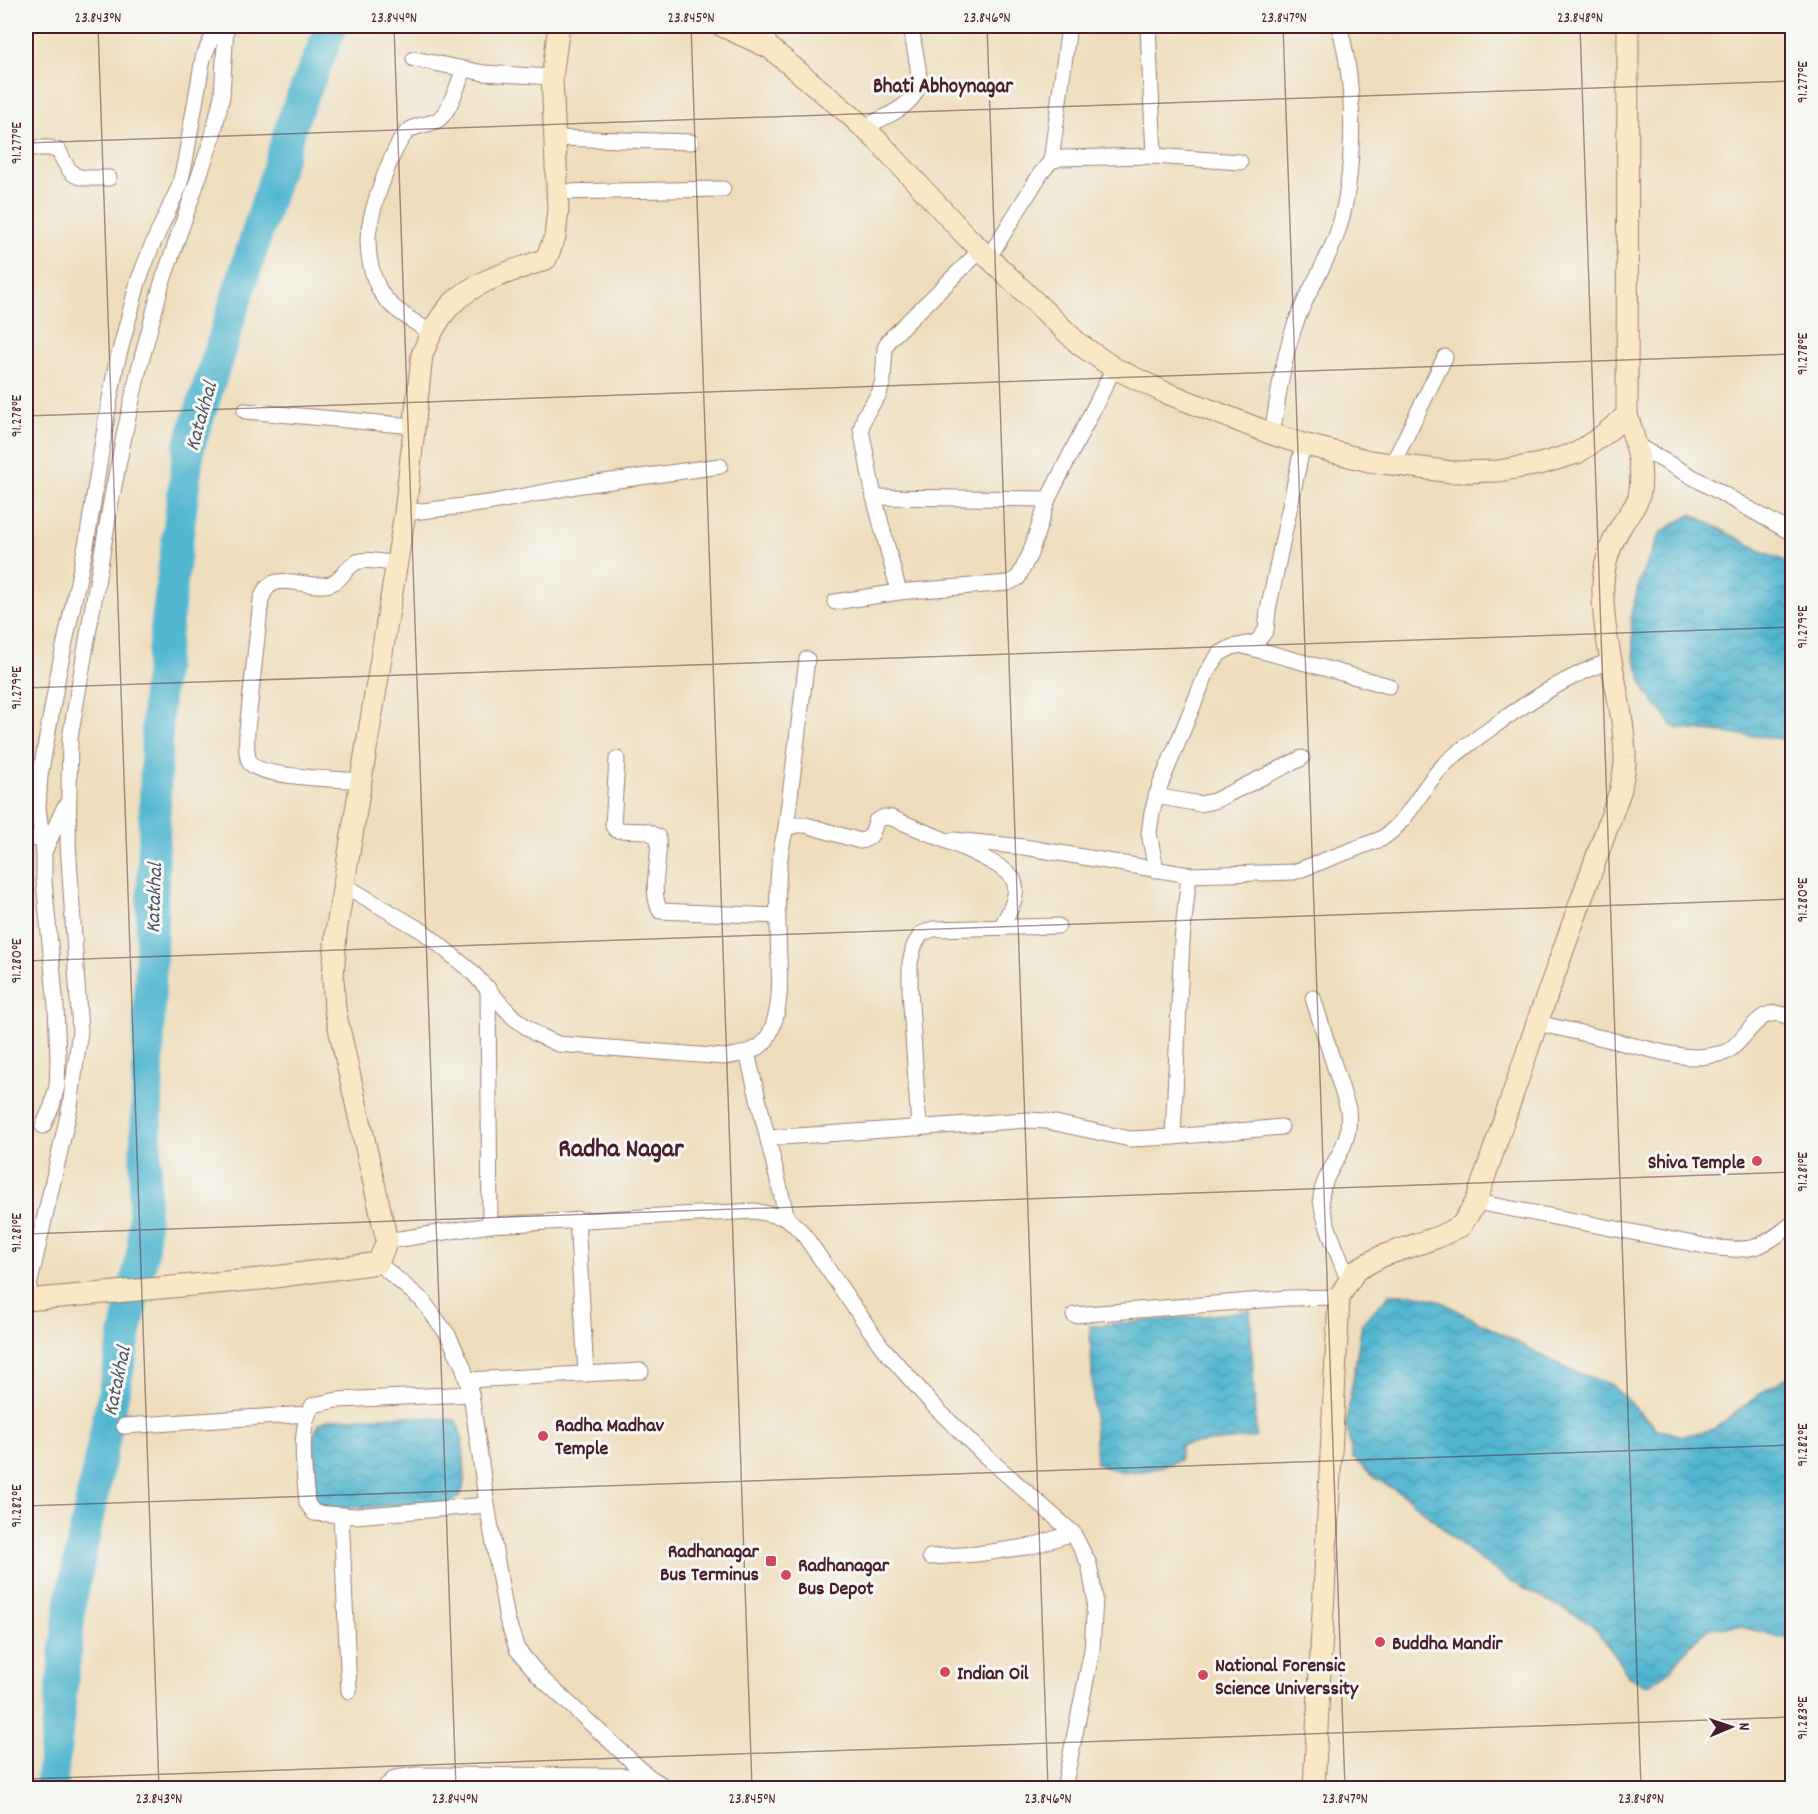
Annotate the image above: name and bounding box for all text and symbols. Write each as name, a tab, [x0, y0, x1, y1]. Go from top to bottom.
text: 23.843°N	[75, 8, 121, 30]
text: 23.844°N	[371, 8, 417, 30]
text: 23.845°N	[667, 8, 715, 30]
text: 23.846°N	[963, 8, 1011, 30]
text: 23.847°N	[1261, 8, 1307, 30]
text: 23.848°N	[1557, 8, 1603, 30]
text: 91.277°E	[1793, 61, 1815, 103]
district label: Bhati Abhoynagar	[873, 73, 1014, 103]
text: 91.277°E	[7, 122, 29, 164]
text: 91.278°E	[1793, 333, 1815, 375]
water label: Katakhal	[179, 377, 228, 455]
text: 91.278°E	[7, 395, 29, 437]
text: 91.279°E	[1793, 605, 1815, 649]
text: 91.279°E	[7, 666, 29, 710]
water label: Katakhal	[140, 860, 172, 934]
text: 91.280°E	[1793, 877, 1815, 923]
text: 91.280°E	[7, 938, 29, 984]
district label: Radha Nagar	[558, 1132, 684, 1169]
place label: Shiva Temple	[1648, 1150, 1745, 1178]
text: 91.281°E	[1793, 1152, 1815, 1192]
marker: Shiva Temple	[1750, 1154, 1764, 1168]
text: 91.281°E	[7, 1213, 29, 1253]
water label: Katakhal	[97, 1342, 141, 1419]
place label: Radha Madhav Temple	[555, 1413, 665, 1464]
text: 91.282°E	[1793, 1423, 1815, 1467]
marker: Radha Madhav Temple	[536, 1429, 550, 1443]
text: 91.282°E	[7, 1484, 29, 1528]
place label: Radhanagar Bus Terminus	[660, 1539, 760, 1590]
place label: Radhanagar Bus Depot	[798, 1553, 890, 1604]
marker: Radhanagar Bus Terminus	[764, 1554, 778, 1568]
marker: Radhanagar Bus Depot	[779, 1568, 793, 1582]
place label: Buddha Mandir	[1392, 1631, 1503, 1659]
marker: Buddha Mandir	[1373, 1635, 1387, 1649]
place label: National Forensic Science Universsity	[1215, 1653, 1359, 1704]
place label: Indian Oil	[957, 1661, 1029, 1689]
marker: Indian Oil	[938, 1665, 952, 1679]
marker: National Forensic Science Universsity	[1196, 1668, 1210, 1682]
text: 91.283°E	[1793, 1696, 1815, 1740]
north arrow	[1701, 1697, 1761, 1757]
text: N	[1732, 1722, 1755, 1731]
text: 23.843°N	[136, 1789, 182, 1811]
text: 23.844°N	[432, 1789, 478, 1811]
text: 23.845°N	[728, 1789, 776, 1811]
text: 23.846°N	[1024, 1789, 1072, 1811]
text: 23.847°N	[1322, 1789, 1368, 1811]
text: 23.848°N	[1618, 1789, 1664, 1811]

